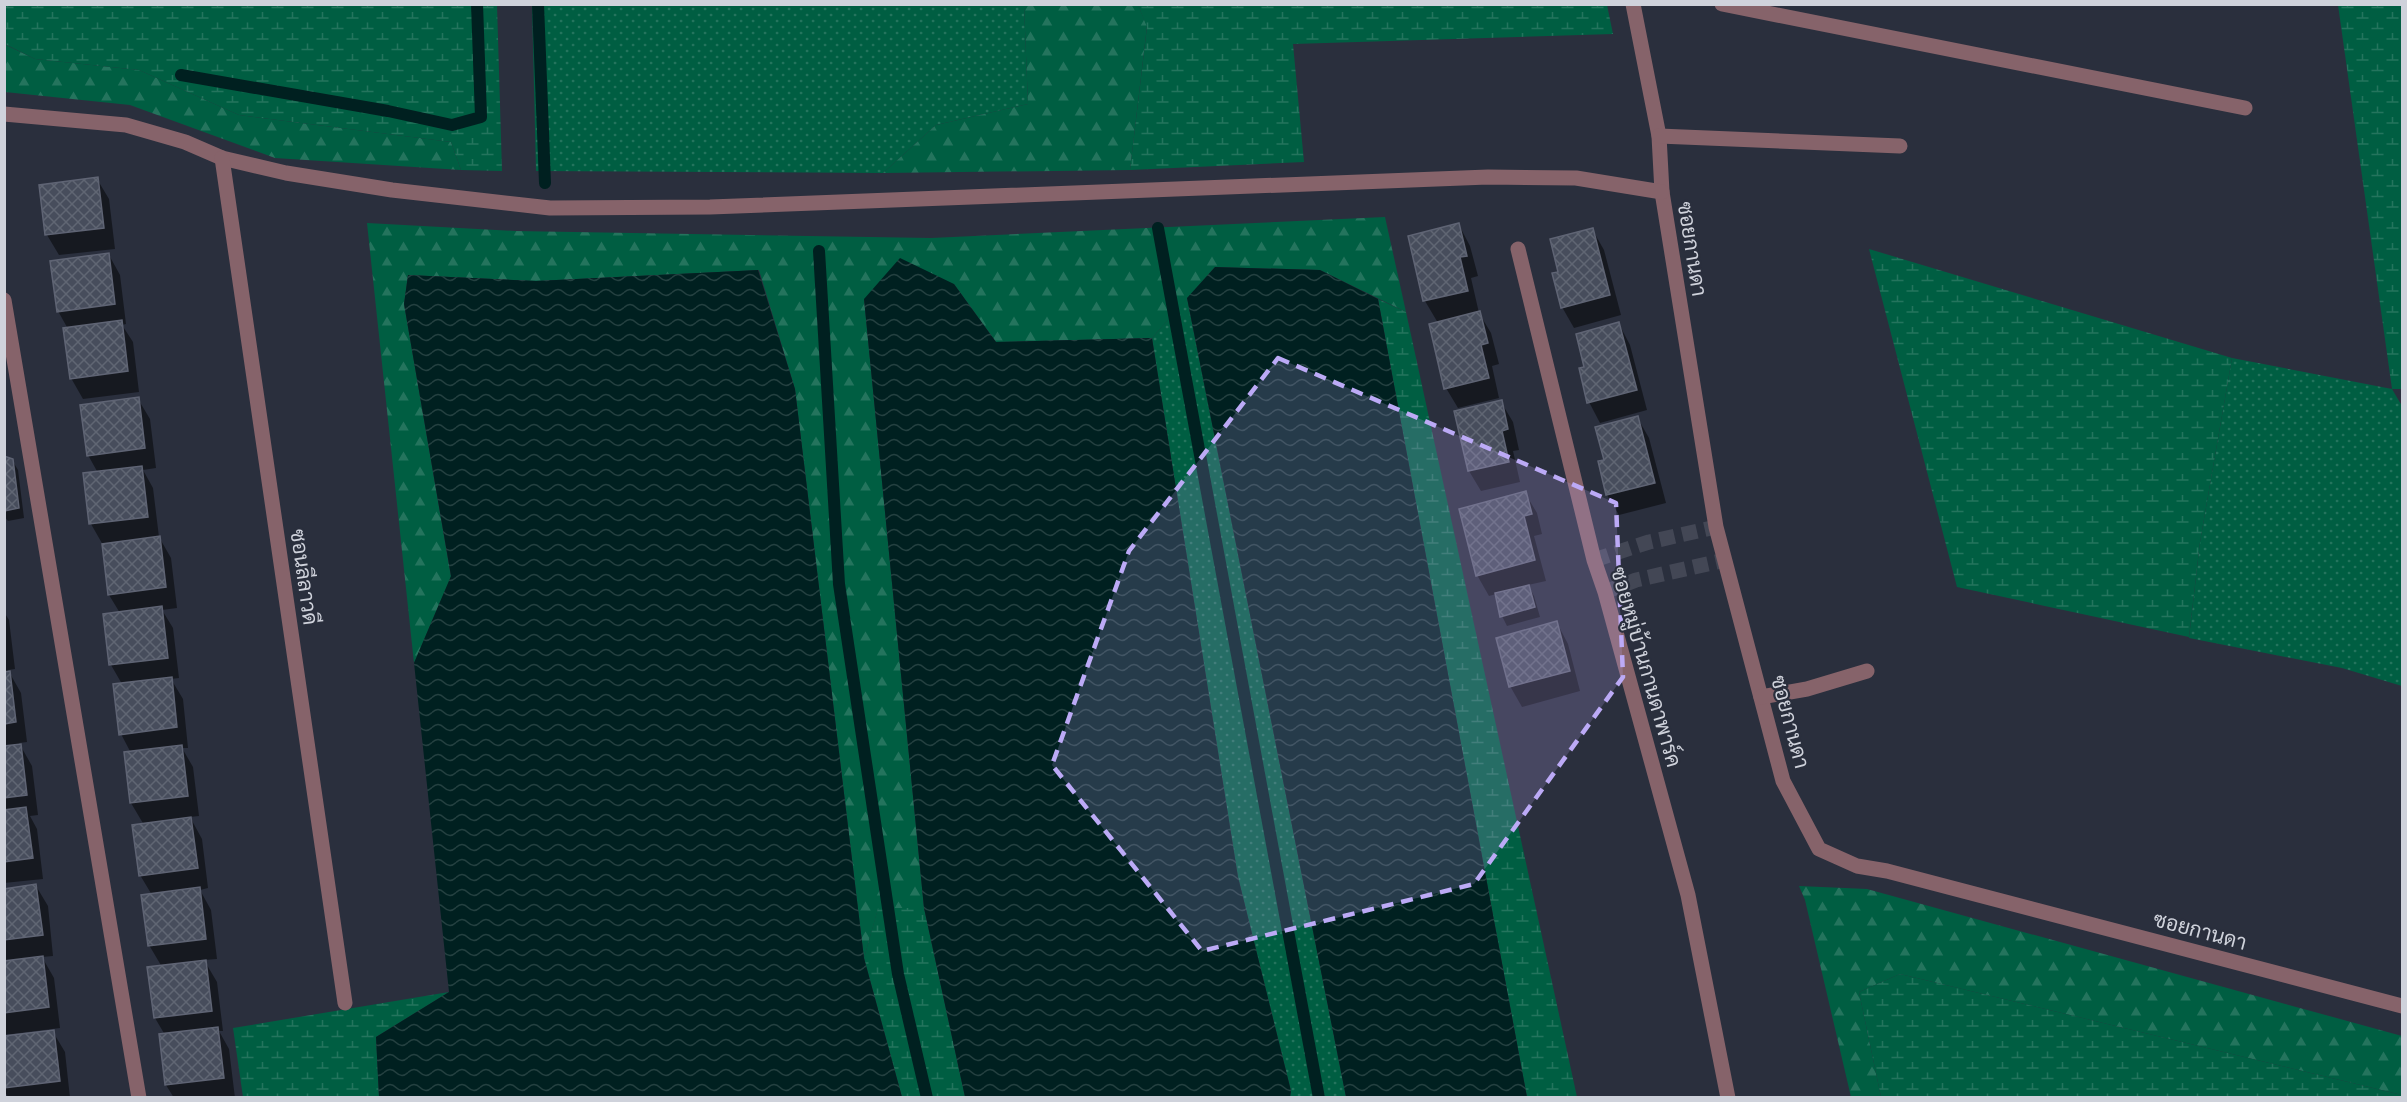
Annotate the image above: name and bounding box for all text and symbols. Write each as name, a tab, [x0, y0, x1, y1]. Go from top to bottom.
street label: ซอยกานดา	[1673, 199, 1715, 298]
street label: ซอนลีลาวดี	[285, 527, 327, 626]
street label: ซอยหมู่บ้านกานดาพาร์ค	[1603, 563, 1690, 771]
street label: ซอยกานดา	[1766, 672, 1818, 771]
street label: ซอยกานดา	[2151, 903, 2250, 955]

